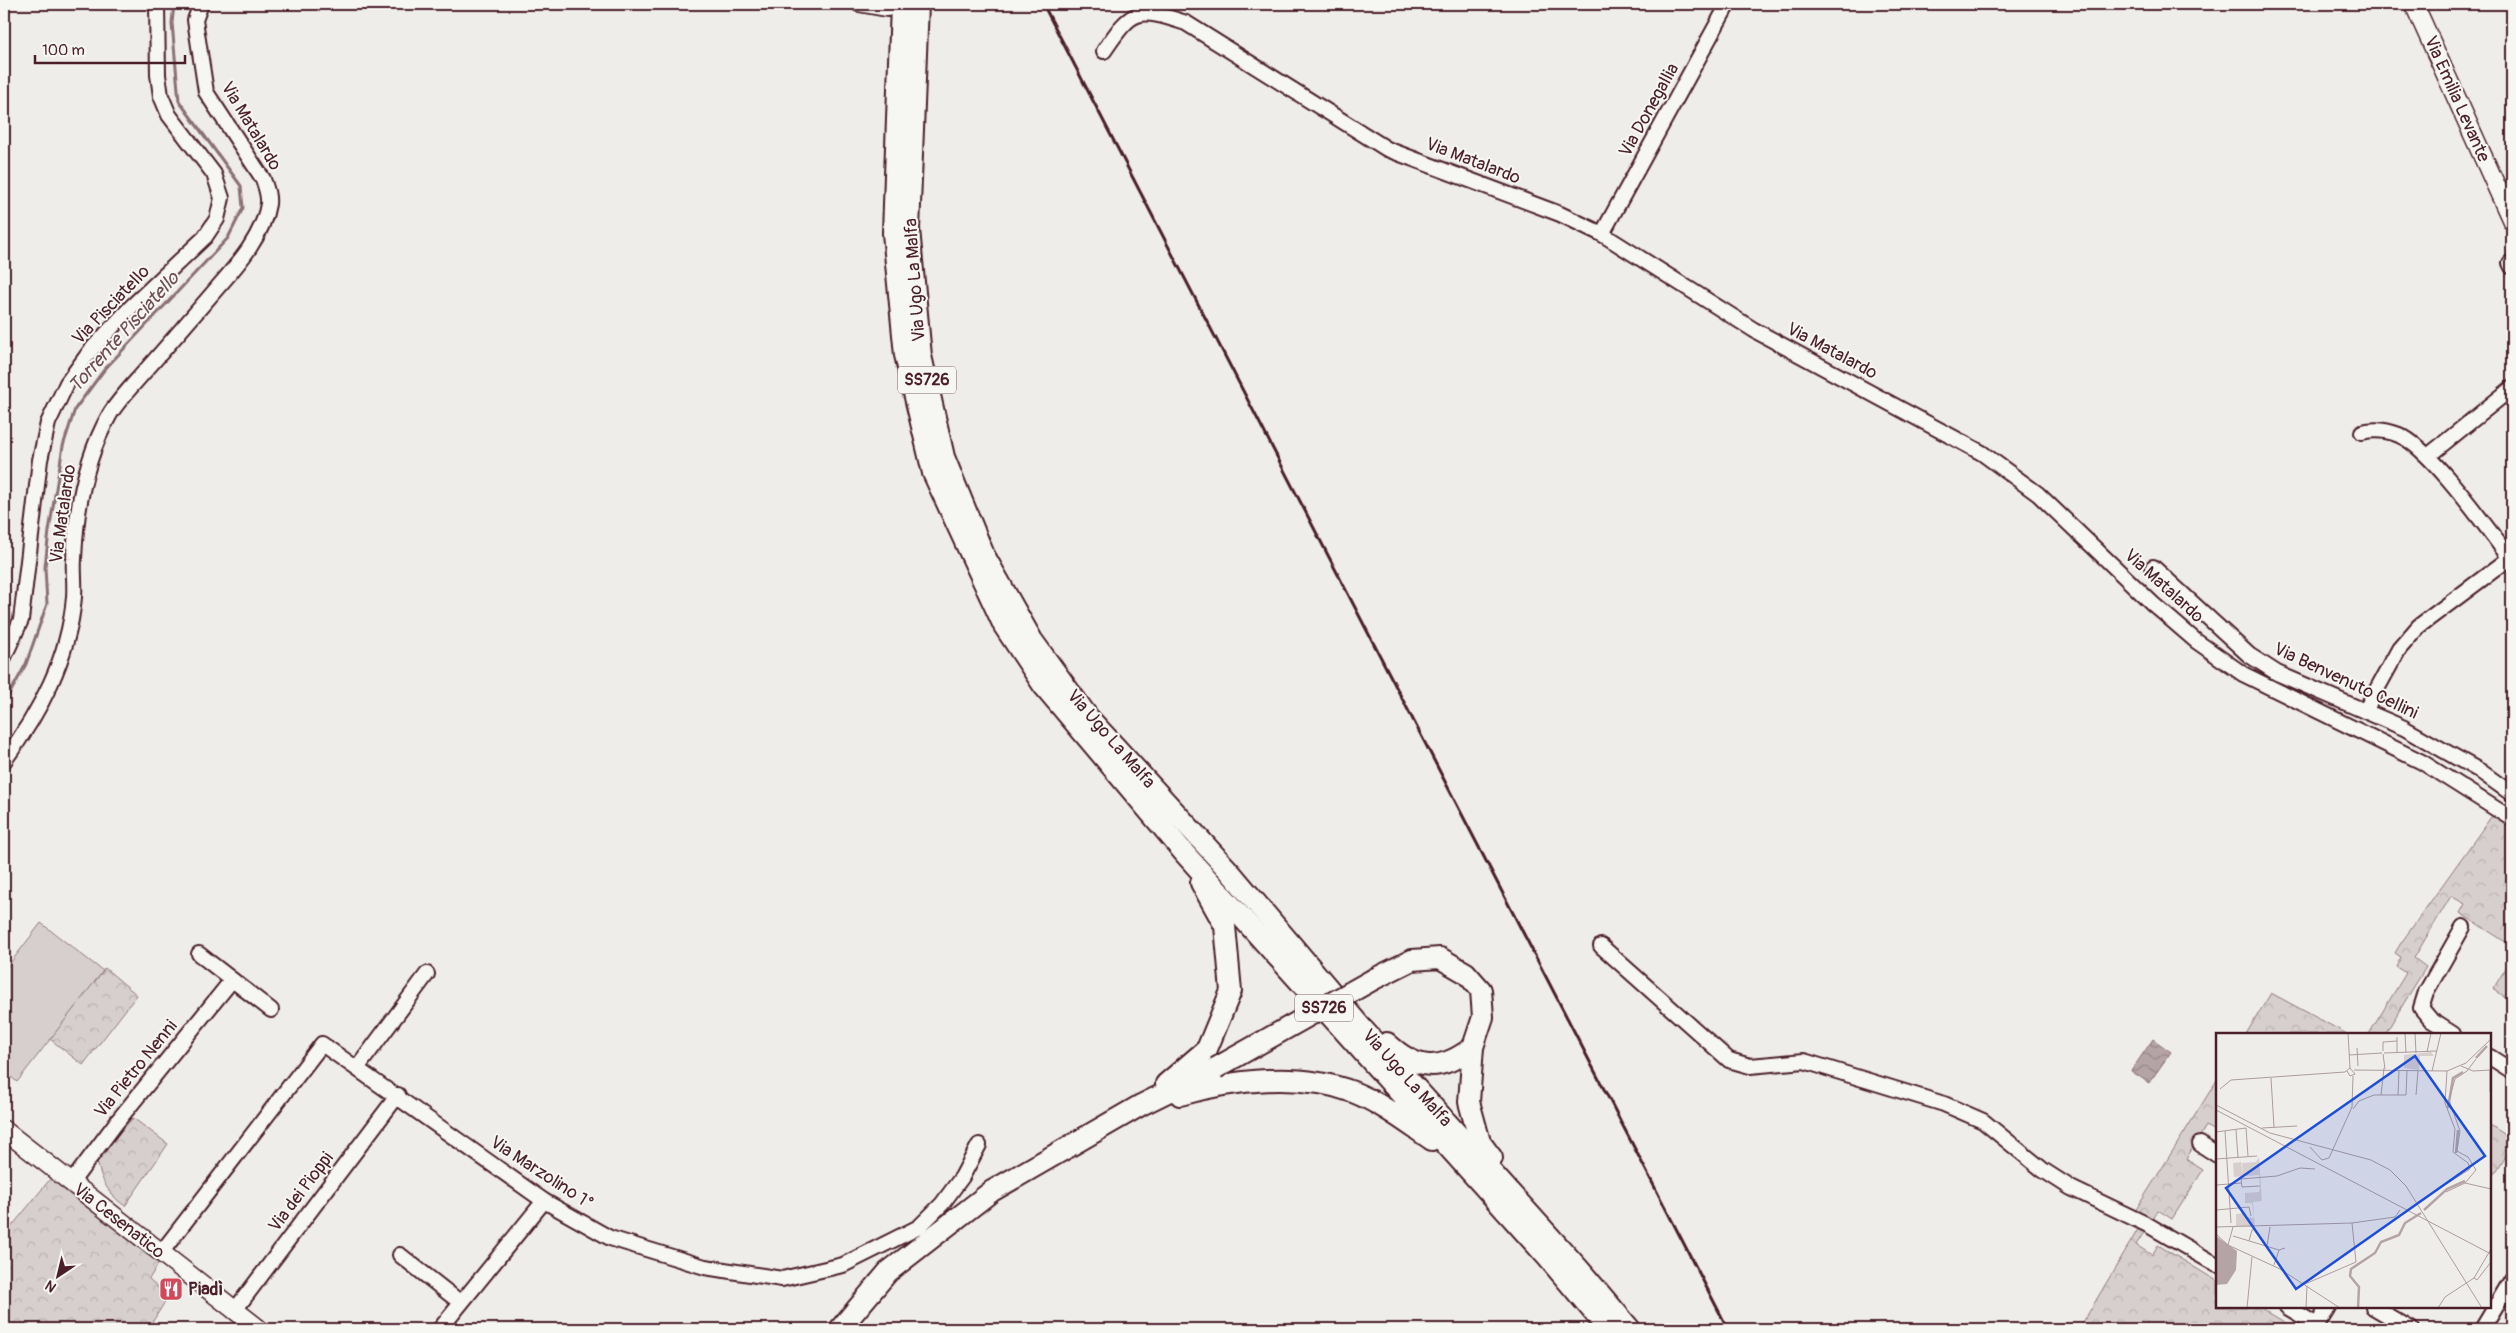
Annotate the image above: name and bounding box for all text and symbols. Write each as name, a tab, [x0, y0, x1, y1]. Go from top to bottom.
scale bar	[35, 32, 185, 64]
street label: Via Emilia Levante	[2419, 32, 2495, 166]
text: 100 m	[42, 41, 85, 60]
street label: Via Donegallia	[1614, 59, 1684, 161]
street label: Via Matalardo	[216, 77, 287, 175]
street label: Via Matalardo	[1422, 132, 1524, 190]
street label: Via Ugo La Malfa	[899, 217, 931, 343]
street label: Via Pisciatello	[67, 260, 155, 350]
water label: Torrente Pisciatello	[64, 266, 186, 397]
street label: Via Matalardo	[1783, 317, 1882, 385]
road number: SS726	[898, 366, 956, 394]
street label: Via Matalardo	[45, 463, 81, 565]
street label: Via Matalardo	[2119, 544, 2209, 628]
street label: Via Benvenuto Cellini	[2270, 637, 2422, 725]
street label: Via Ugo La Malfa	[1062, 685, 1160, 793]
road number: SS726	[1295, 994, 1353, 1021]
street label: Via Pietro Nenni	[89, 1015, 183, 1123]
street label: Via Ugo La Malfa	[1357, 1024, 1457, 1132]
inset map	[2216, 1033, 2491, 1308]
street label: Via Marzolino 1°	[486, 1131, 598, 1215]
street label: Via dei Pioppi	[263, 1147, 339, 1237]
street label: Via Cesenatico	[69, 1178, 170, 1264]
north arrow	[32, 1250, 82, 1300]
restaurant icon: Piadì	[158, 1276, 184, 1302]
text: N	[42, 1277, 60, 1296]
place label: Piadì	[188, 1278, 223, 1301]

